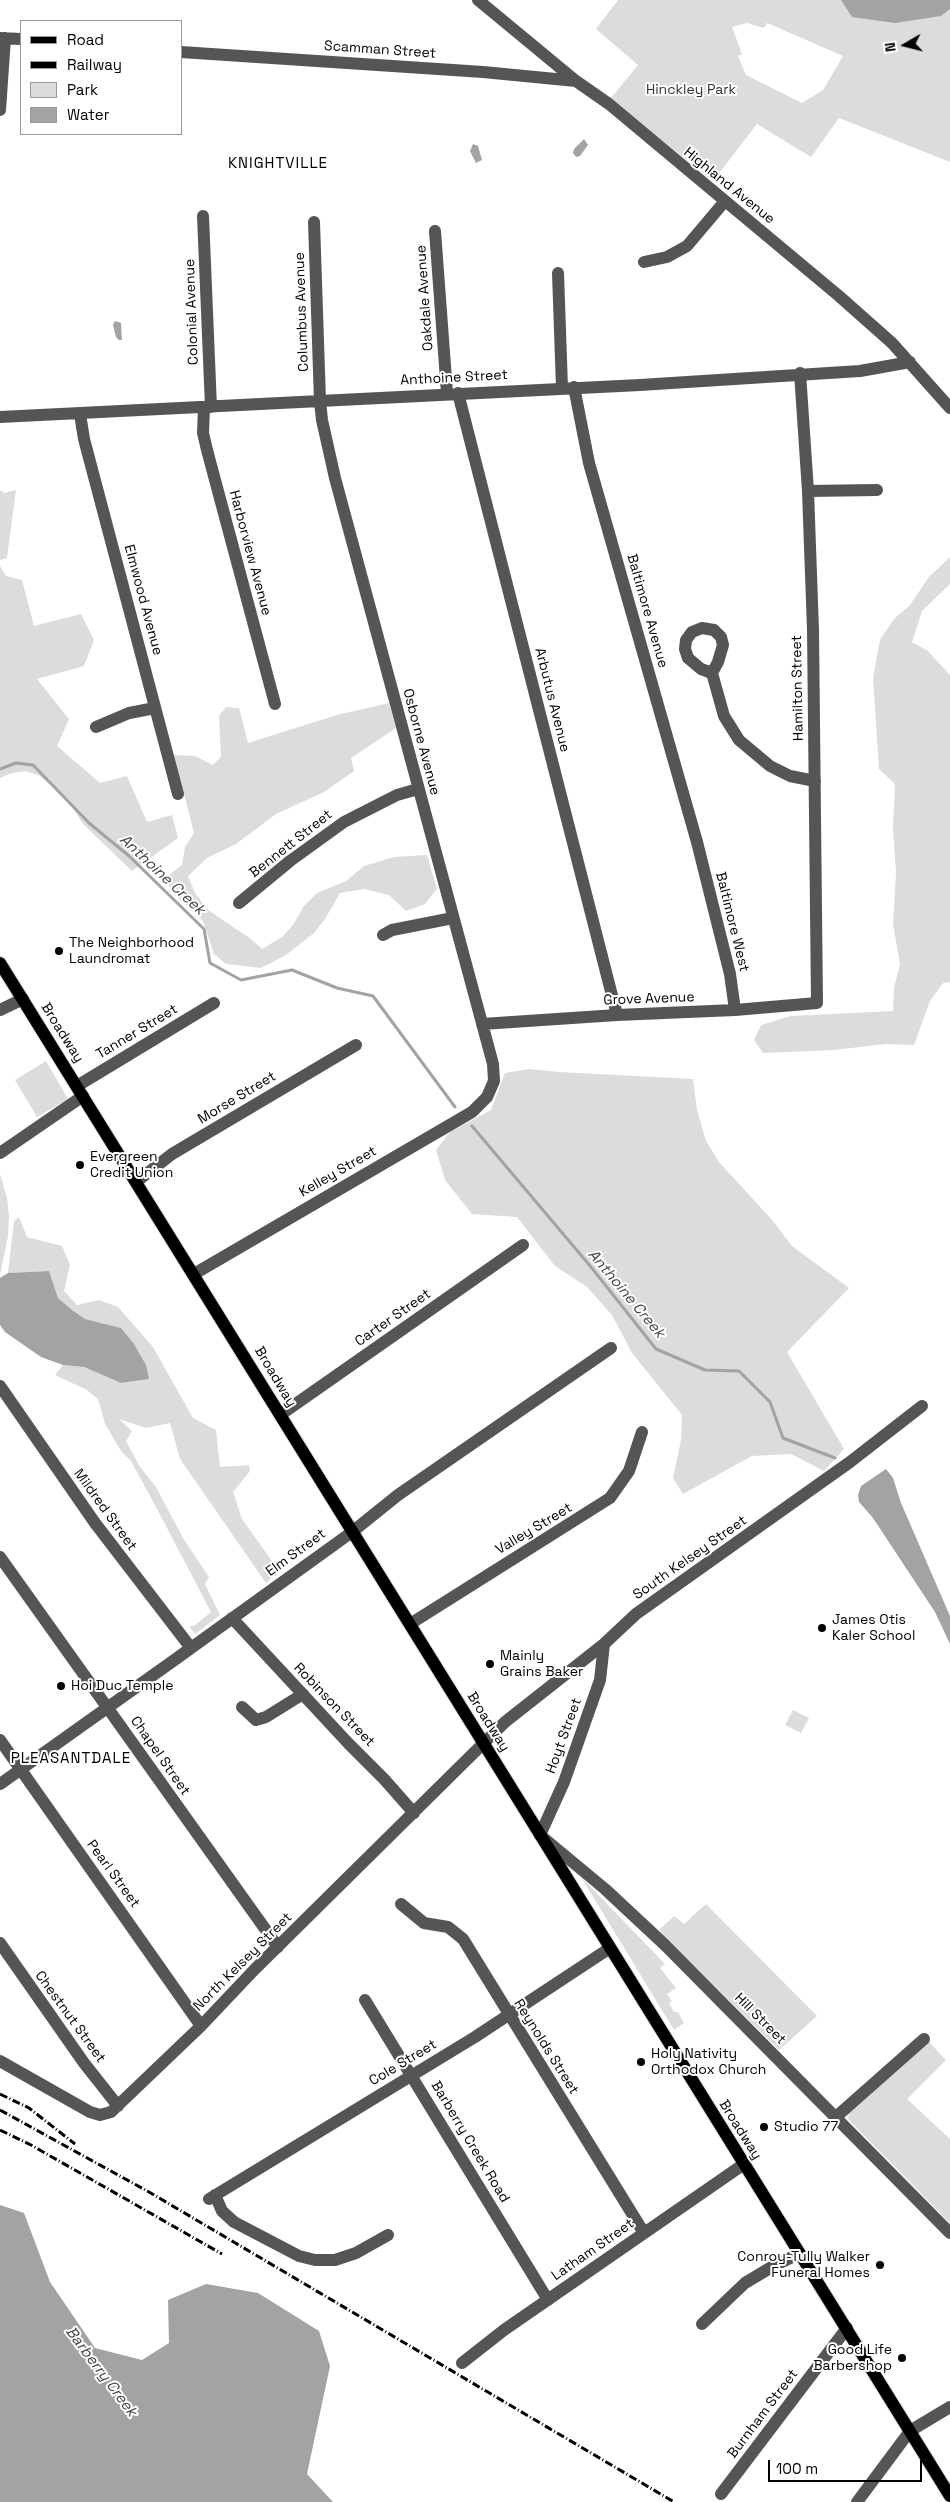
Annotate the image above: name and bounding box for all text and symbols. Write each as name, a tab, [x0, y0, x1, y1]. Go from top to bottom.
legend	[20, 20, 182, 135]
north arrow	[880, 20, 930, 70]
text: Road	[67, 30, 104, 49]
street label: Scamman Street	[323, 38, 437, 62]
text: N	[881, 41, 900, 53]
text: Railway	[67, 55, 122, 74]
text: Park	[67, 80, 98, 99]
park label: Hinckley Park	[646, 82, 736, 98]
text: Water	[67, 105, 109, 124]
street label: Highland Avenue	[680, 144, 778, 228]
district label: KNIGHTVILLE	[227, 155, 329, 173]
street label: Oakdale Avenue	[413, 244, 437, 352]
street label: Columbus Avenue	[292, 252, 312, 372]
street label: Colonial Avenue	[182, 259, 202, 365]
street label: Anthoine Street	[400, 367, 508, 389]
street label: Harborview Avenue	[225, 489, 275, 617]
street label: Elmwood Avenue	[120, 543, 166, 657]
street label: Baltimore Avenue	[623, 552, 671, 670]
street label: Hamilton Street	[789, 635, 807, 741]
street label: Arbutus Avenue	[531, 646, 573, 754]
street label: Osborne Avenue	[399, 687, 443, 797]
street label: Bennett Street	[246, 806, 336, 882]
water label: Anthoine Creek	[116, 831, 208, 919]
street label: Baltimore West	[711, 870, 753, 974]
place label: The Neighborhood Laundromat	[69, 935, 194, 968]
marker: The Neighborhood Laundromat	[53, 945, 65, 957]
street label: Grove Avenue	[603, 989, 695, 1009]
street label: Broadway	[37, 1000, 87, 1066]
street label: Tanner Street	[93, 1001, 181, 1063]
street label: Morse Street	[195, 1068, 279, 1128]
street label: Kelley Street	[296, 1143, 380, 1201]
place label: Evergreen Credit Union	[90, 1149, 173, 1182]
marker: Evergreen Credit Union	[74, 1159, 86, 1171]
water label: Anthoine Creek	[584, 1246, 668, 1342]
street label: Carter Street	[352, 1286, 434, 1350]
street label: Broadway	[250, 1344, 300, 1410]
street label: Mildred Street	[70, 1466, 140, 1554]
street label: Valley Street	[493, 1500, 575, 1558]
street label: South Kelsey Street	[630, 1512, 750, 1604]
street label: Elm Street	[263, 1526, 329, 1580]
place label: James Otis Kaler School	[832, 1612, 915, 1644]
marker: James Otis Kaler School	[816, 1622, 828, 1634]
place label: Mainly Grains Baker	[500, 1648, 583, 1680]
marker: Mainly Grains Baker	[484, 1658, 496, 1670]
street label: Robinson Street	[290, 1660, 378, 1750]
place label: Hoi Duc Temple	[71, 1678, 174, 1694]
marker: Hoi Duc Temple	[55, 1680, 67, 1692]
street label: Broadway	[463, 1689, 513, 1755]
street label: Hoyt Street	[543, 1696, 585, 1776]
street label: Chapel Street	[127, 1713, 193, 1799]
district label: PLEASANTDALE	[9, 1750, 133, 1768]
street label: Pearl Street	[83, 1837, 143, 1911]
street label: North Kelsey Street	[190, 1909, 296, 2015]
street label: Chestnut Street	[31, 1968, 109, 2066]
street label: Hill Street	[731, 1990, 789, 2048]
street label: Reynolds Street	[510, 1996, 582, 2098]
street label: Cole Street	[366, 2036, 440, 2090]
place label: Holy Nativity Orthodox Church	[651, 2046, 766, 2078]
marker: Holy Nativity Orthodox Church	[635, 2056, 647, 2068]
street label: Barberry Creek Road	[427, 2078, 513, 2206]
street label: Broadway	[715, 2097, 765, 2163]
place label: Studio 77	[774, 2119, 838, 2135]
marker: Studio 77	[758, 2121, 770, 2133]
street label: Latham Street	[549, 2215, 637, 2285]
place label: Conroy-Tully Walker Funeral Homes	[737, 2249, 870, 2282]
marker: Conroy-Tully Walker Funeral Homes	[874, 2259, 886, 2271]
water label: Barberry Creek	[61, 2323, 141, 2421]
place label: Good Life Barbershop	[813, 2342, 892, 2374]
marker: Good Life Barbershop	[896, 2352, 908, 2364]
street label: Burnham Street	[724, 2366, 802, 2462]
scale bar	[770, 2450, 924, 2482]
text: 100 m	[776, 2459, 818, 2478]

